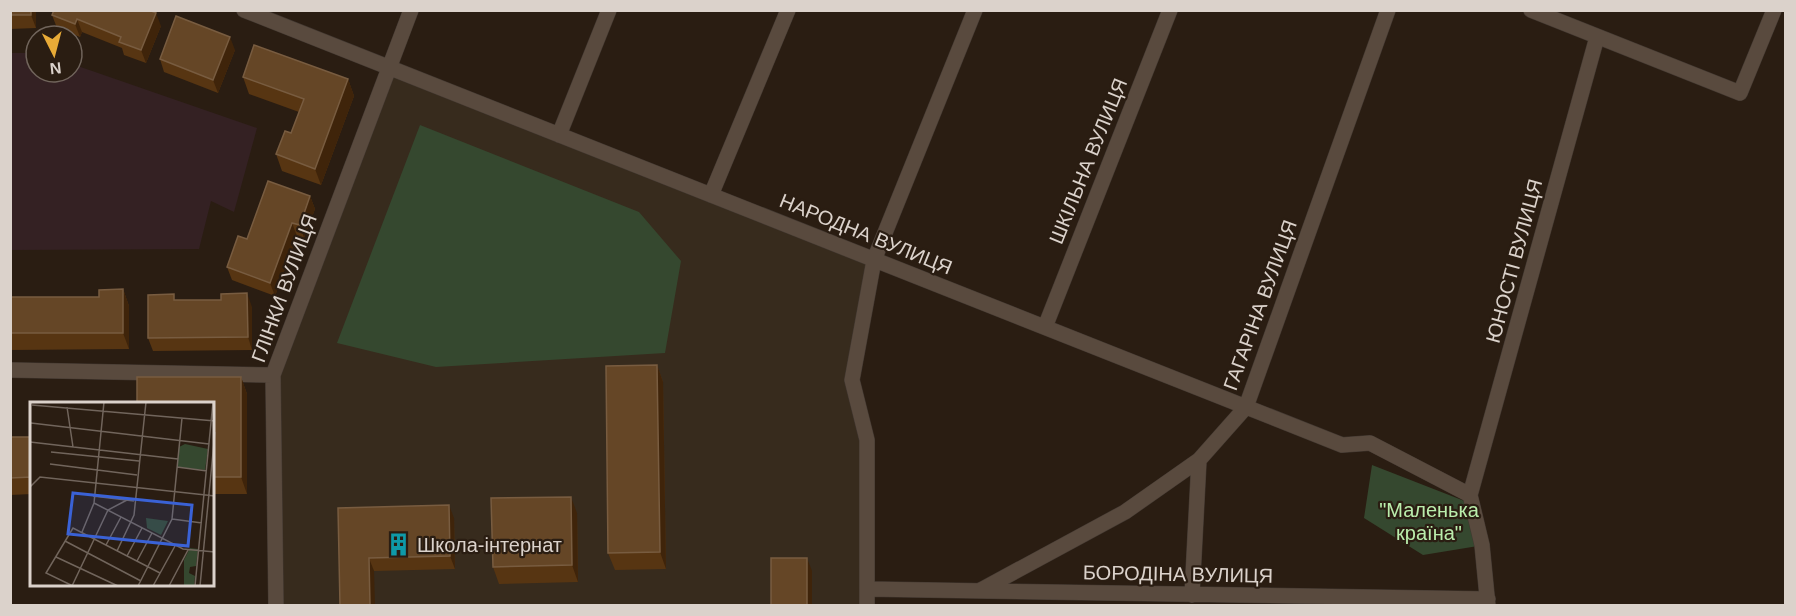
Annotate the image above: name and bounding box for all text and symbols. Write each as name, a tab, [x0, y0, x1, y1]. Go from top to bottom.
north arrow	[24, 24, 84, 84]
text: N	[49, 59, 62, 77]
street label: ШКІЛЬНА ВУЛИЦЯ	[1045, 75, 1131, 247]
street label: ЮНОСТІ ВУЛИЦЯ	[1482, 177, 1546, 345]
street label: НАРОДНА ВУЛИЦЯ	[777, 189, 955, 279]
street label: ГЛІНКИ ВУЛИЦЯ	[247, 211, 321, 365]
street label: ГАГАРІНА ВУЛИЦЯ	[1219, 217, 1301, 393]
inset map	[30, 402, 214, 586]
park label: "Маленька країна"	[1379, 499, 1480, 544]
building icon: Школа-інтернат	[386, 532, 412, 558]
place label: Школа-інтернат	[417, 534, 562, 556]
street label: БОРОДІНА ВУЛИЦЯ	[1083, 561, 1273, 587]

